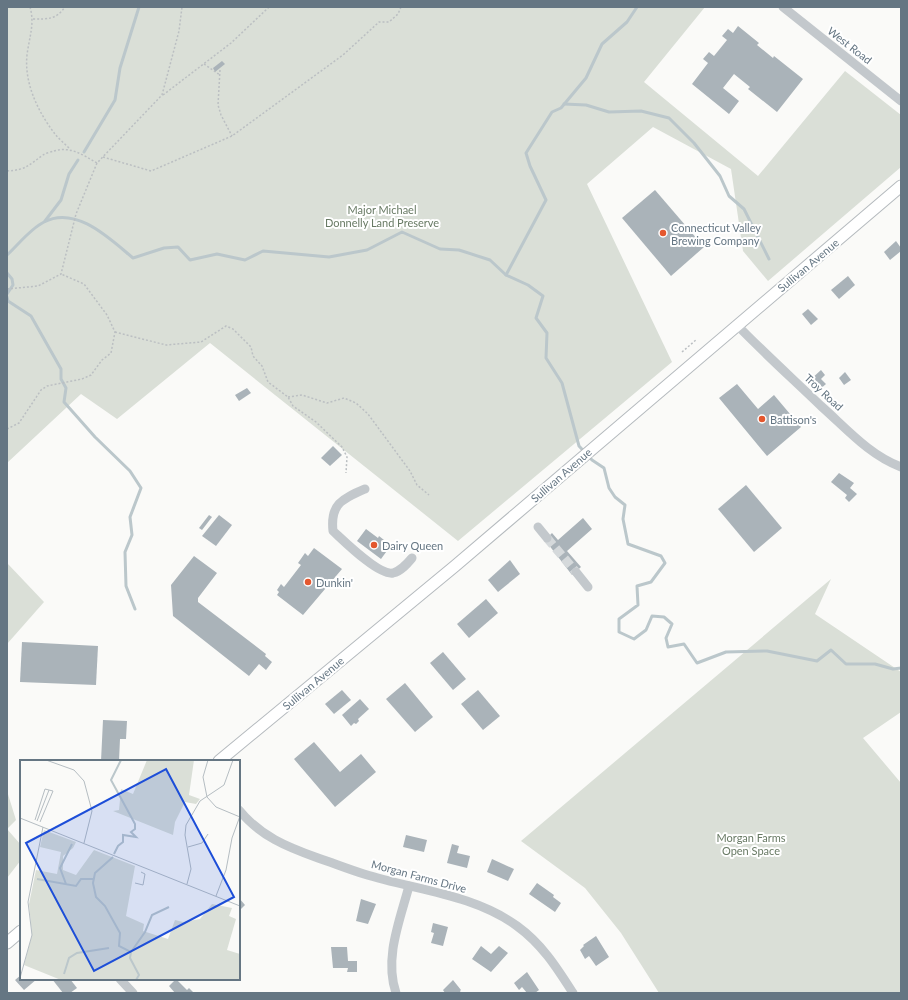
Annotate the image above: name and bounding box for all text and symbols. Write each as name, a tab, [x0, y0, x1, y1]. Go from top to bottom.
street label: West Road	[825, 24, 875, 66]
park label: Major Michael Donnelly Land Preserve	[325, 203, 439, 229]
place label: Connecticut Valley Brewing Company	[671, 221, 761, 247]
marker: Connecticut Valley Brewing Company	[658, 228, 668, 238]
street label: Sullivan Avenue	[775, 236, 841, 294]
street label: Troy Road	[802, 371, 846, 413]
place label: Battison's	[770, 413, 817, 426]
marker: Battison's	[757, 414, 767, 424]
street label: Sullivan Avenue	[528, 445, 594, 505]
place label: Dairy Queen	[382, 539, 443, 552]
marker: Dairy Queen	[369, 540, 379, 550]
place label: Dunkin'	[316, 576, 353, 589]
marker: Dunkin'	[303, 577, 313, 587]
street label: Sullivan Avenue	[280, 654, 346, 712]
inset map	[20, 760, 240, 980]
park label: Morgan Farms Open Space	[716, 831, 786, 857]
street label: Morgan Farms Drive	[370, 857, 468, 895]

